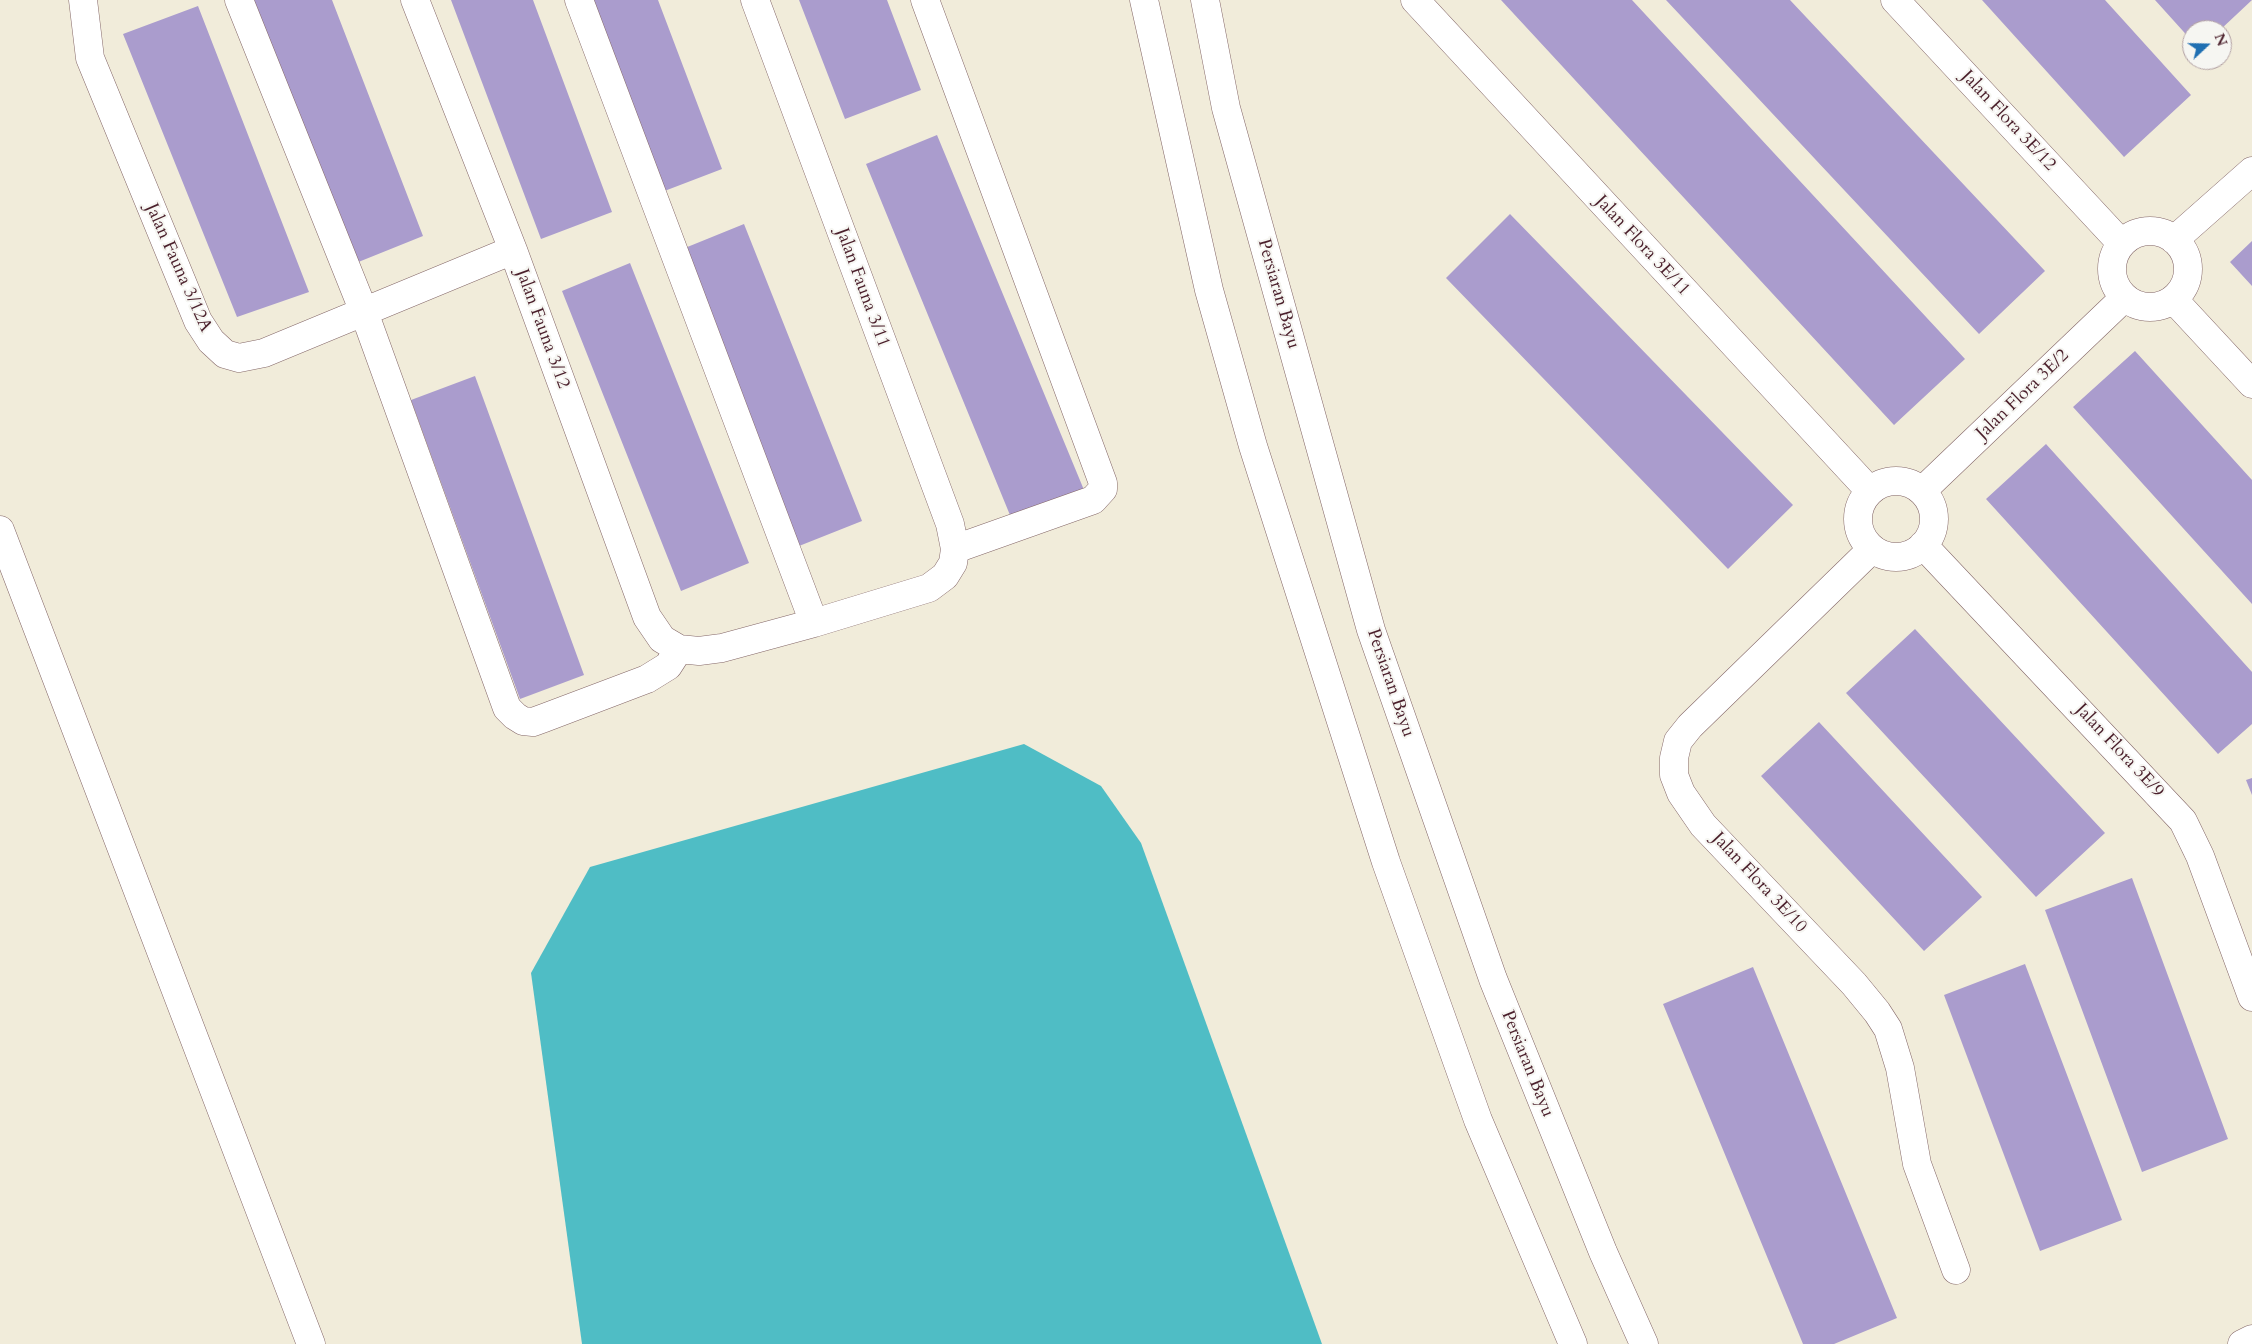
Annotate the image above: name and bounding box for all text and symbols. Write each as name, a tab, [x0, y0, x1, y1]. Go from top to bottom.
north arrow	[2182, 20, 2232, 70]
text: N	[2209, 31, 2232, 49]
street label: Jalan Flora 3E/12	[1956, 66, 2060, 176]
street label: Jalan Flora 3E/11	[1590, 191, 1694, 301]
street label: Jalan Fauna 3/12A	[140, 200, 216, 336]
street label: Jalan Fauna 3/11	[830, 225, 894, 351]
street label: Persiaran Bayu	[1252, 237, 1304, 351]
street label: Jalan Fauna 3/12	[510, 266, 574, 392]
street label: Jalan Flora 3E/2	[1972, 345, 2074, 445]
street label: Persiaran Bayu	[1361, 626, 1419, 740]
street label: Jalan Flora 3E/9	[2070, 700, 2168, 802]
street label: Jalan Flora 3E/10	[1707, 828, 1811, 938]
street label: Persiaran Bayu	[1496, 1008, 1558, 1120]

